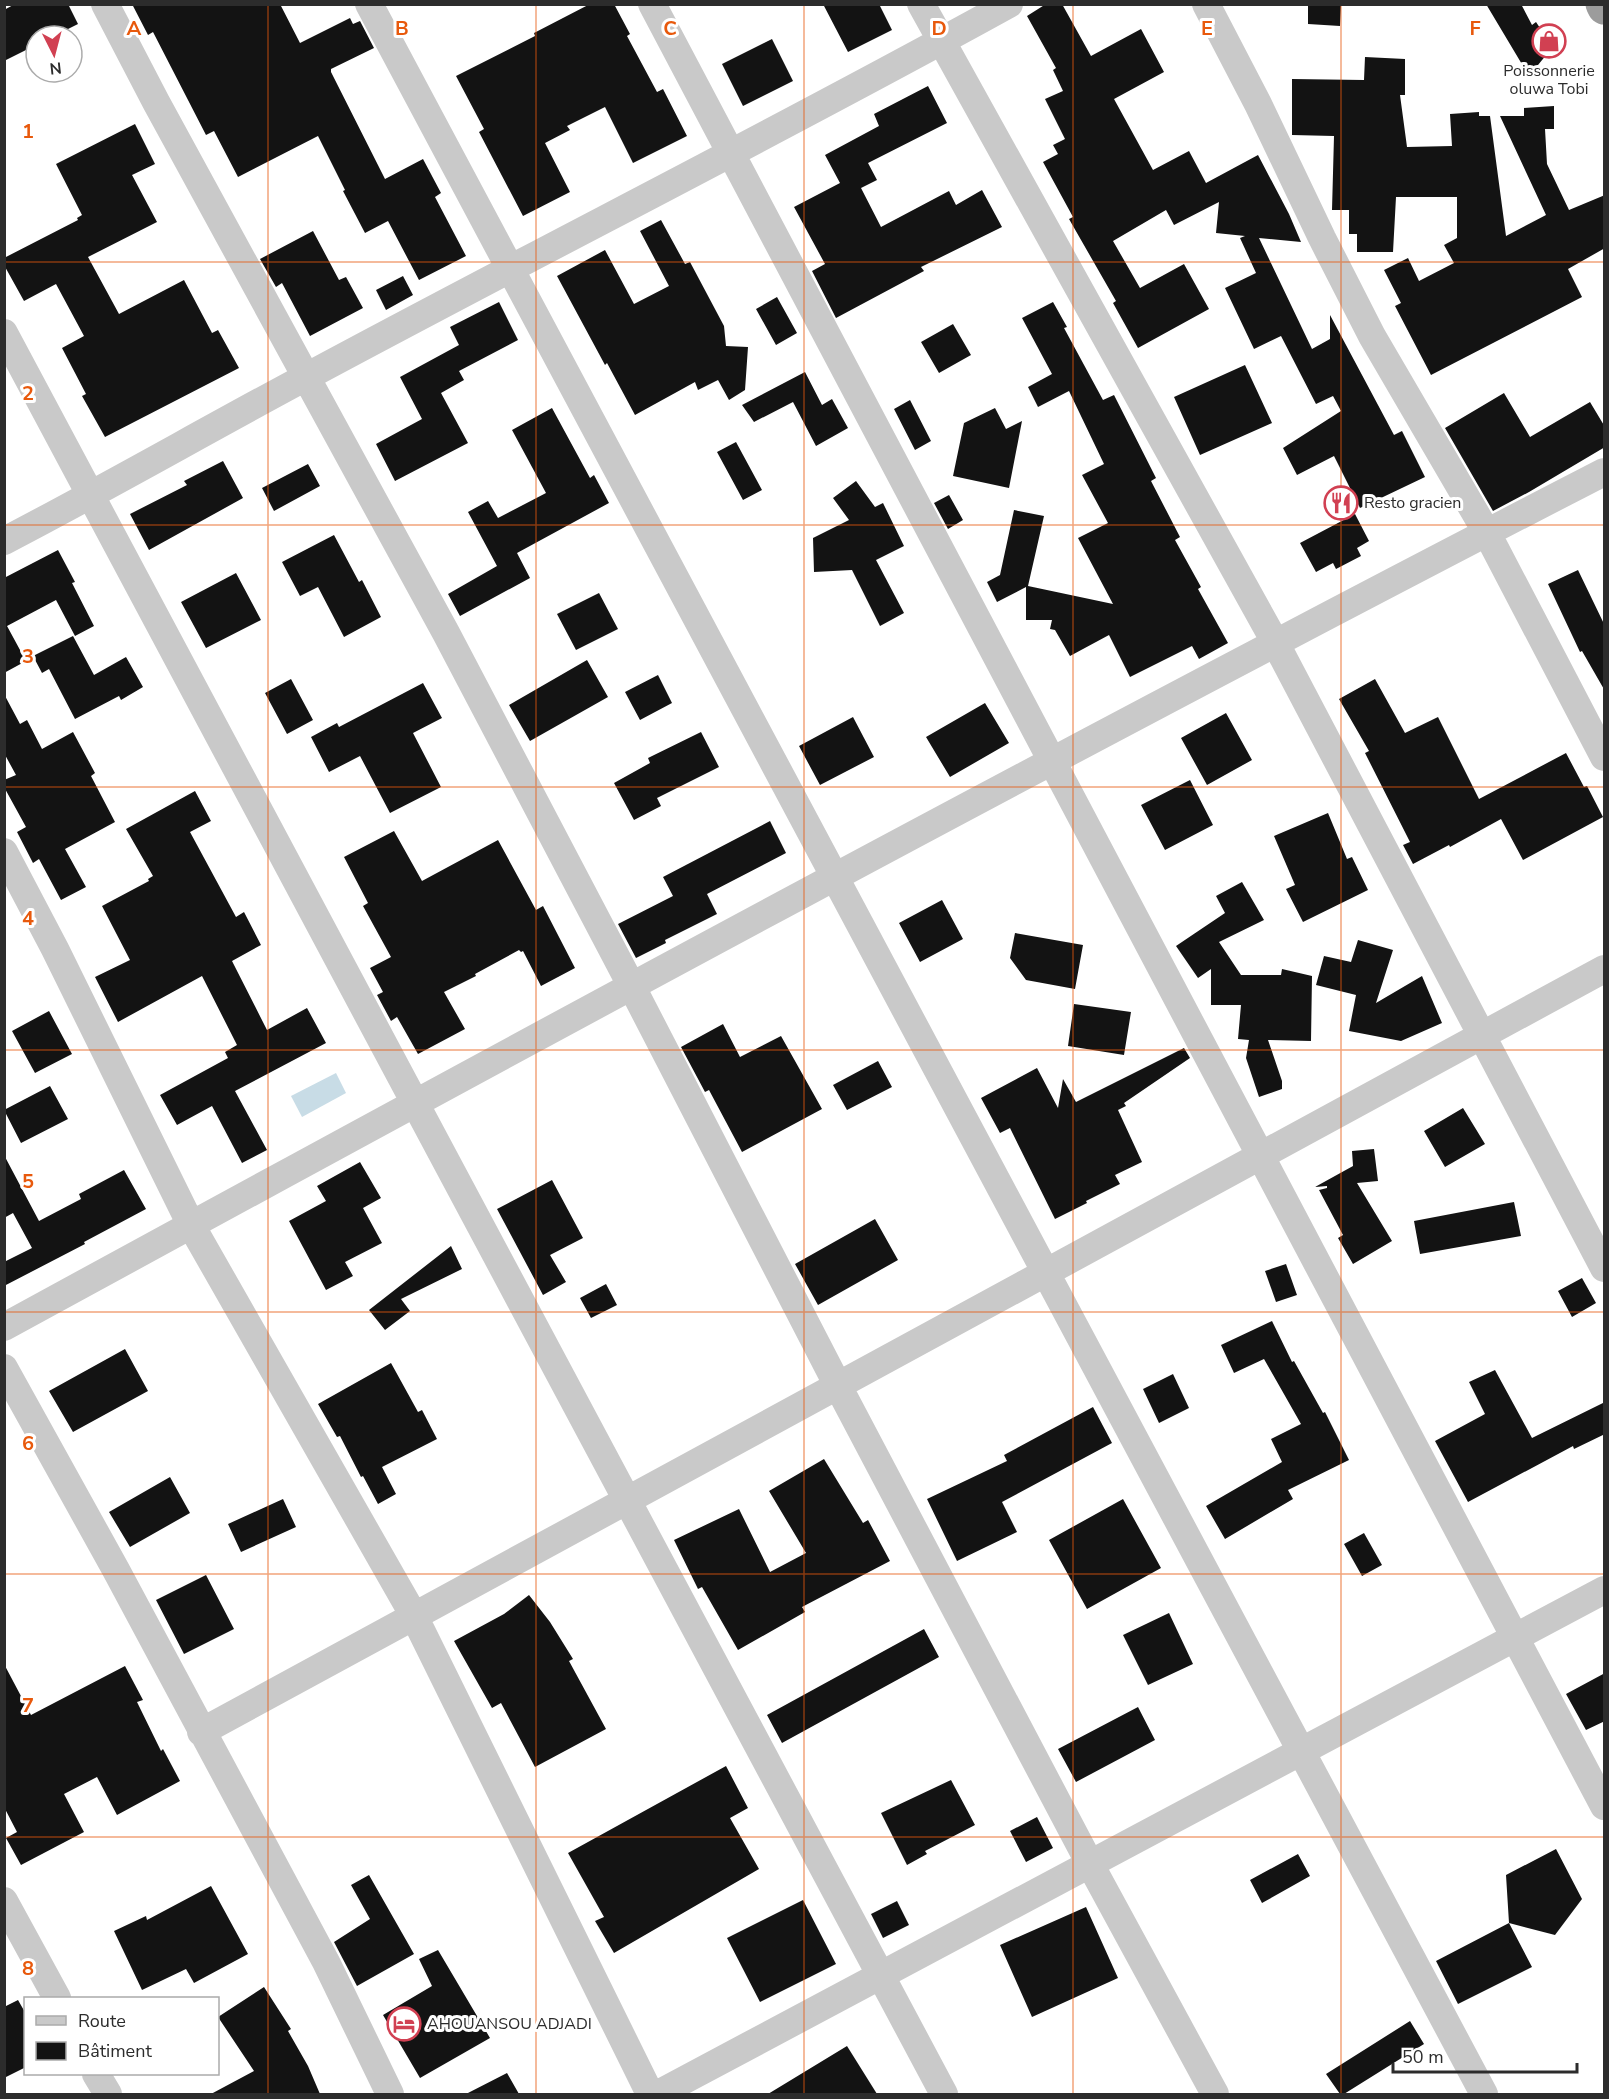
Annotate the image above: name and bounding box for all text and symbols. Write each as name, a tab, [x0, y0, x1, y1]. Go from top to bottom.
text: A	[127, 15, 142, 42]
text: B	[395, 15, 409, 42]
text: C	[663, 15, 677, 42]
text: D	[931, 15, 947, 42]
text: E	[1201, 15, 1213, 42]
text: F	[1469, 15, 1481, 42]
shop icon: Poissonnerie oluwa Tobi	[1531, 23, 1567, 59]
north arrow	[24, 24, 84, 84]
text: N	[48, 56, 63, 79]
place label: Poissonnerie oluwa Tobi	[1503, 60, 1595, 100]
text: 1	[22, 118, 34, 145]
text: 2	[22, 380, 34, 407]
restaurant icon: Resto gracien	[1323, 485, 1359, 521]
place label: Resto gracien	[1364, 492, 1461, 514]
text: 3	[22, 643, 34, 670]
text: 4	[22, 905, 34, 932]
text: 5	[22, 1168, 34, 1195]
text: 6	[22, 1430, 34, 1457]
text: 7	[22, 1692, 34, 1719]
text: 8	[22, 1955, 34, 1982]
legend	[24, 1997, 219, 2075]
hotel icon: AHOUANSOU ADJADI	[386, 2006, 422, 2042]
text: Route	[78, 2009, 126, 2033]
place label: AHOUANSOU ADJADI	[427, 2013, 592, 2035]
scale bar	[1393, 2036, 1578, 2074]
text: Bâtiment	[78, 2039, 152, 2063]
text: 50 m	[1402, 2045, 1444, 2069]

